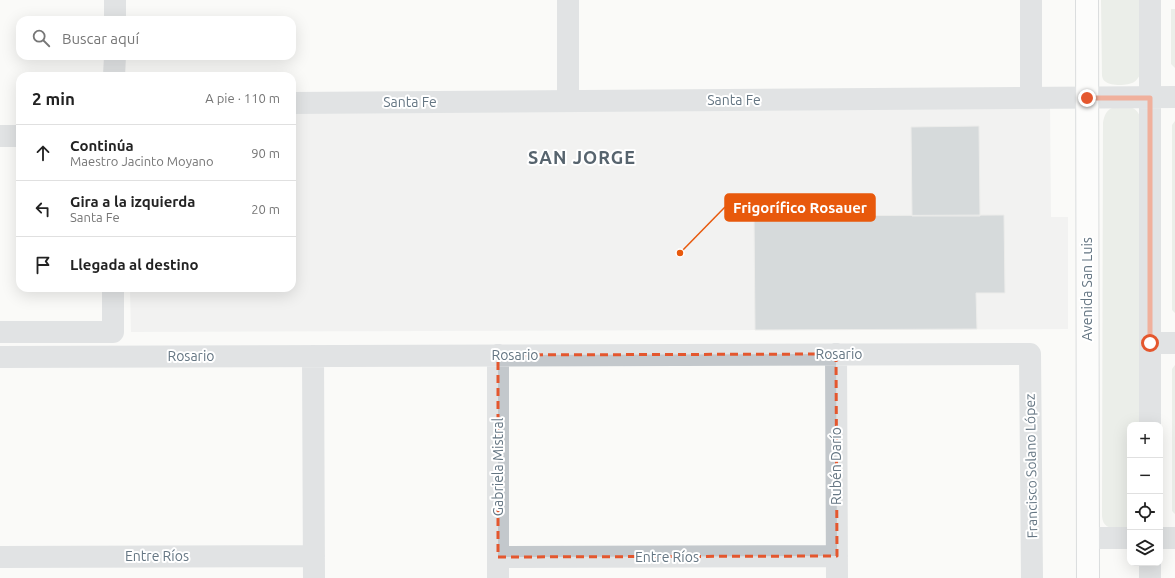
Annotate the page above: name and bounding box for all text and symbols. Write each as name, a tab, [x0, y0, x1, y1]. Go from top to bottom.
search box	[16, 16, 296, 60]
icon: search	[30, 27, 52, 49]
text: Buscar aquí	[62, 30, 139, 47]
text: 2 min	[32, 89, 75, 108]
route end	[1078, 89, 1096, 107]
text: A pie · 110 m	[205, 91, 280, 105]
street label: Santa Fe	[707, 92, 761, 108]
street label: Santa Fe	[383, 94, 437, 110]
text: Continúa	[70, 137, 134, 154]
icon: ahead	[32, 142, 54, 164]
text: 90 m	[251, 146, 280, 160]
district label: SAN JORGE	[528, 147, 636, 167]
text: Maestro Jacinto Moyano	[70, 154, 214, 168]
text: Gira a la izquierda	[70, 193, 196, 210]
callout: Frigorífico Rosauer	[725, 194, 875, 221]
icon: left	[32, 198, 54, 220]
text: Frigorífico Rosauer	[733, 199, 868, 216]
text: 20 m	[251, 202, 280, 216]
text: Santa Fe	[70, 210, 120, 224]
street label: Avenida San Luis	[1079, 237, 1095, 341]
icon: arrive	[32, 254, 54, 276]
text: Llegada al destino	[70, 256, 199, 273]
route start	[1141, 334, 1159, 352]
street label: Rosario	[815, 346, 863, 362]
street label: Rosario	[491, 347, 539, 363]
street label: Rosario	[167, 348, 215, 364]
street label: Francisco Solano López	[1022, 393, 1040, 539]
street label: Gabriela Mistral	[490, 417, 506, 516]
map controls	[1127, 422, 1163, 566]
button: +	[1127, 422, 1163, 458]
street label: Rubén Darío	[828, 427, 844, 505]
button: −	[1127, 458, 1163, 494]
button: locate	[1127, 494, 1163, 530]
button: layers	[1127, 530, 1163, 566]
street label: Entre Ríos	[125, 548, 189, 564]
street label: Entre Ríos	[635, 549, 699, 565]

